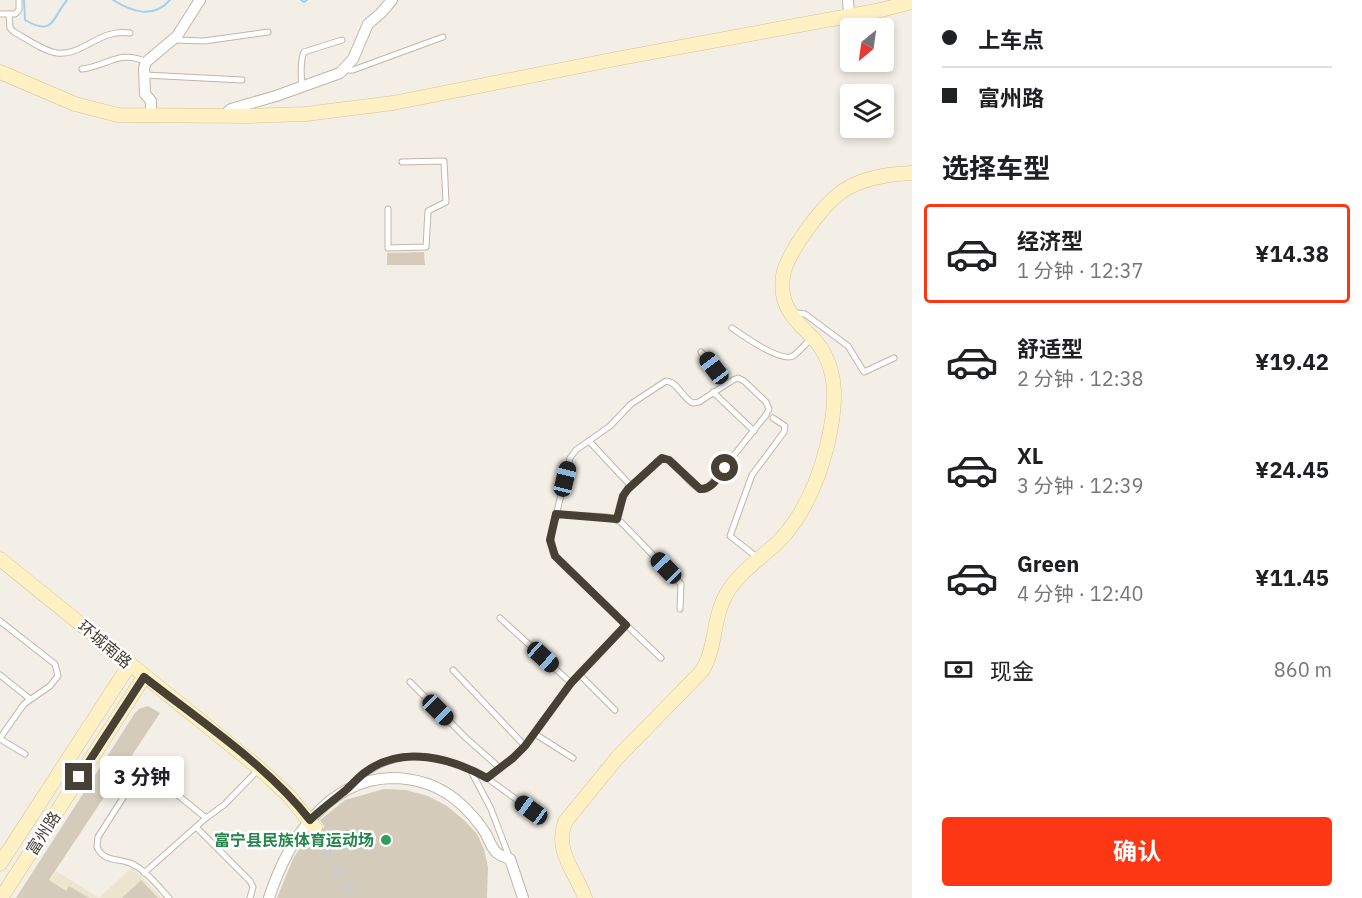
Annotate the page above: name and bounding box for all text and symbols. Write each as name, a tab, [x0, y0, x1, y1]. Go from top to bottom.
north arrow	[840, 18, 894, 72]
map controls	[840, 18, 894, 138]
text: 上车点	[978, 25, 1044, 54]
text: 富州路	[978, 83, 1044, 112]
button: layers	[840, 84, 894, 138]
text: 选择车型	[942, 150, 1050, 185]
text: 经济型	[1017, 226, 1083, 255]
icon: car	[945, 227, 999, 281]
text: ¥14.38	[1255, 239, 1329, 268]
text: 1 分钟 · 12:37	[1017, 257, 1144, 284]
text: 舒适型	[1017, 334, 1083, 363]
icon: car	[945, 335, 999, 389]
text: ¥19.42	[1255, 347, 1329, 376]
car	[696, 348, 732, 388]
text: 2 分钟 · 12:38	[1017, 365, 1144, 392]
text: XL	[1017, 441, 1043, 470]
icon: car	[945, 443, 999, 497]
route start	[711, 454, 738, 481]
text: ¥24.45	[1255, 455, 1329, 484]
car	[552, 459, 578, 499]
text: 3 分钟 · 12:39	[1017, 472, 1144, 499]
car	[647, 549, 685, 587]
text: Green	[1017, 549, 1079, 578]
icon: car	[945, 551, 999, 605]
text: ¥11.45	[1255, 563, 1329, 592]
text: 4 分钟 · 12:40	[1017, 580, 1144, 607]
street label: 环城南路	[74, 616, 136, 672]
car	[524, 638, 562, 676]
icon: cash	[942, 653, 975, 686]
text: 现金	[990, 656, 1034, 685]
text: 860 m	[1274, 656, 1332, 683]
car	[419, 691, 457, 729]
callout: 3 分钟	[100, 756, 184, 798]
route end	[65, 763, 92, 790]
text: 3 分钟	[114, 763, 170, 790]
car	[511, 792, 551, 828]
street label: 富州路	[22, 807, 64, 859]
button: 确认	[942, 817, 1332, 886]
place label: 富宁县民族体育运动场	[214, 830, 374, 850]
marker: 富宁县民族体育运动场	[379, 833, 393, 847]

